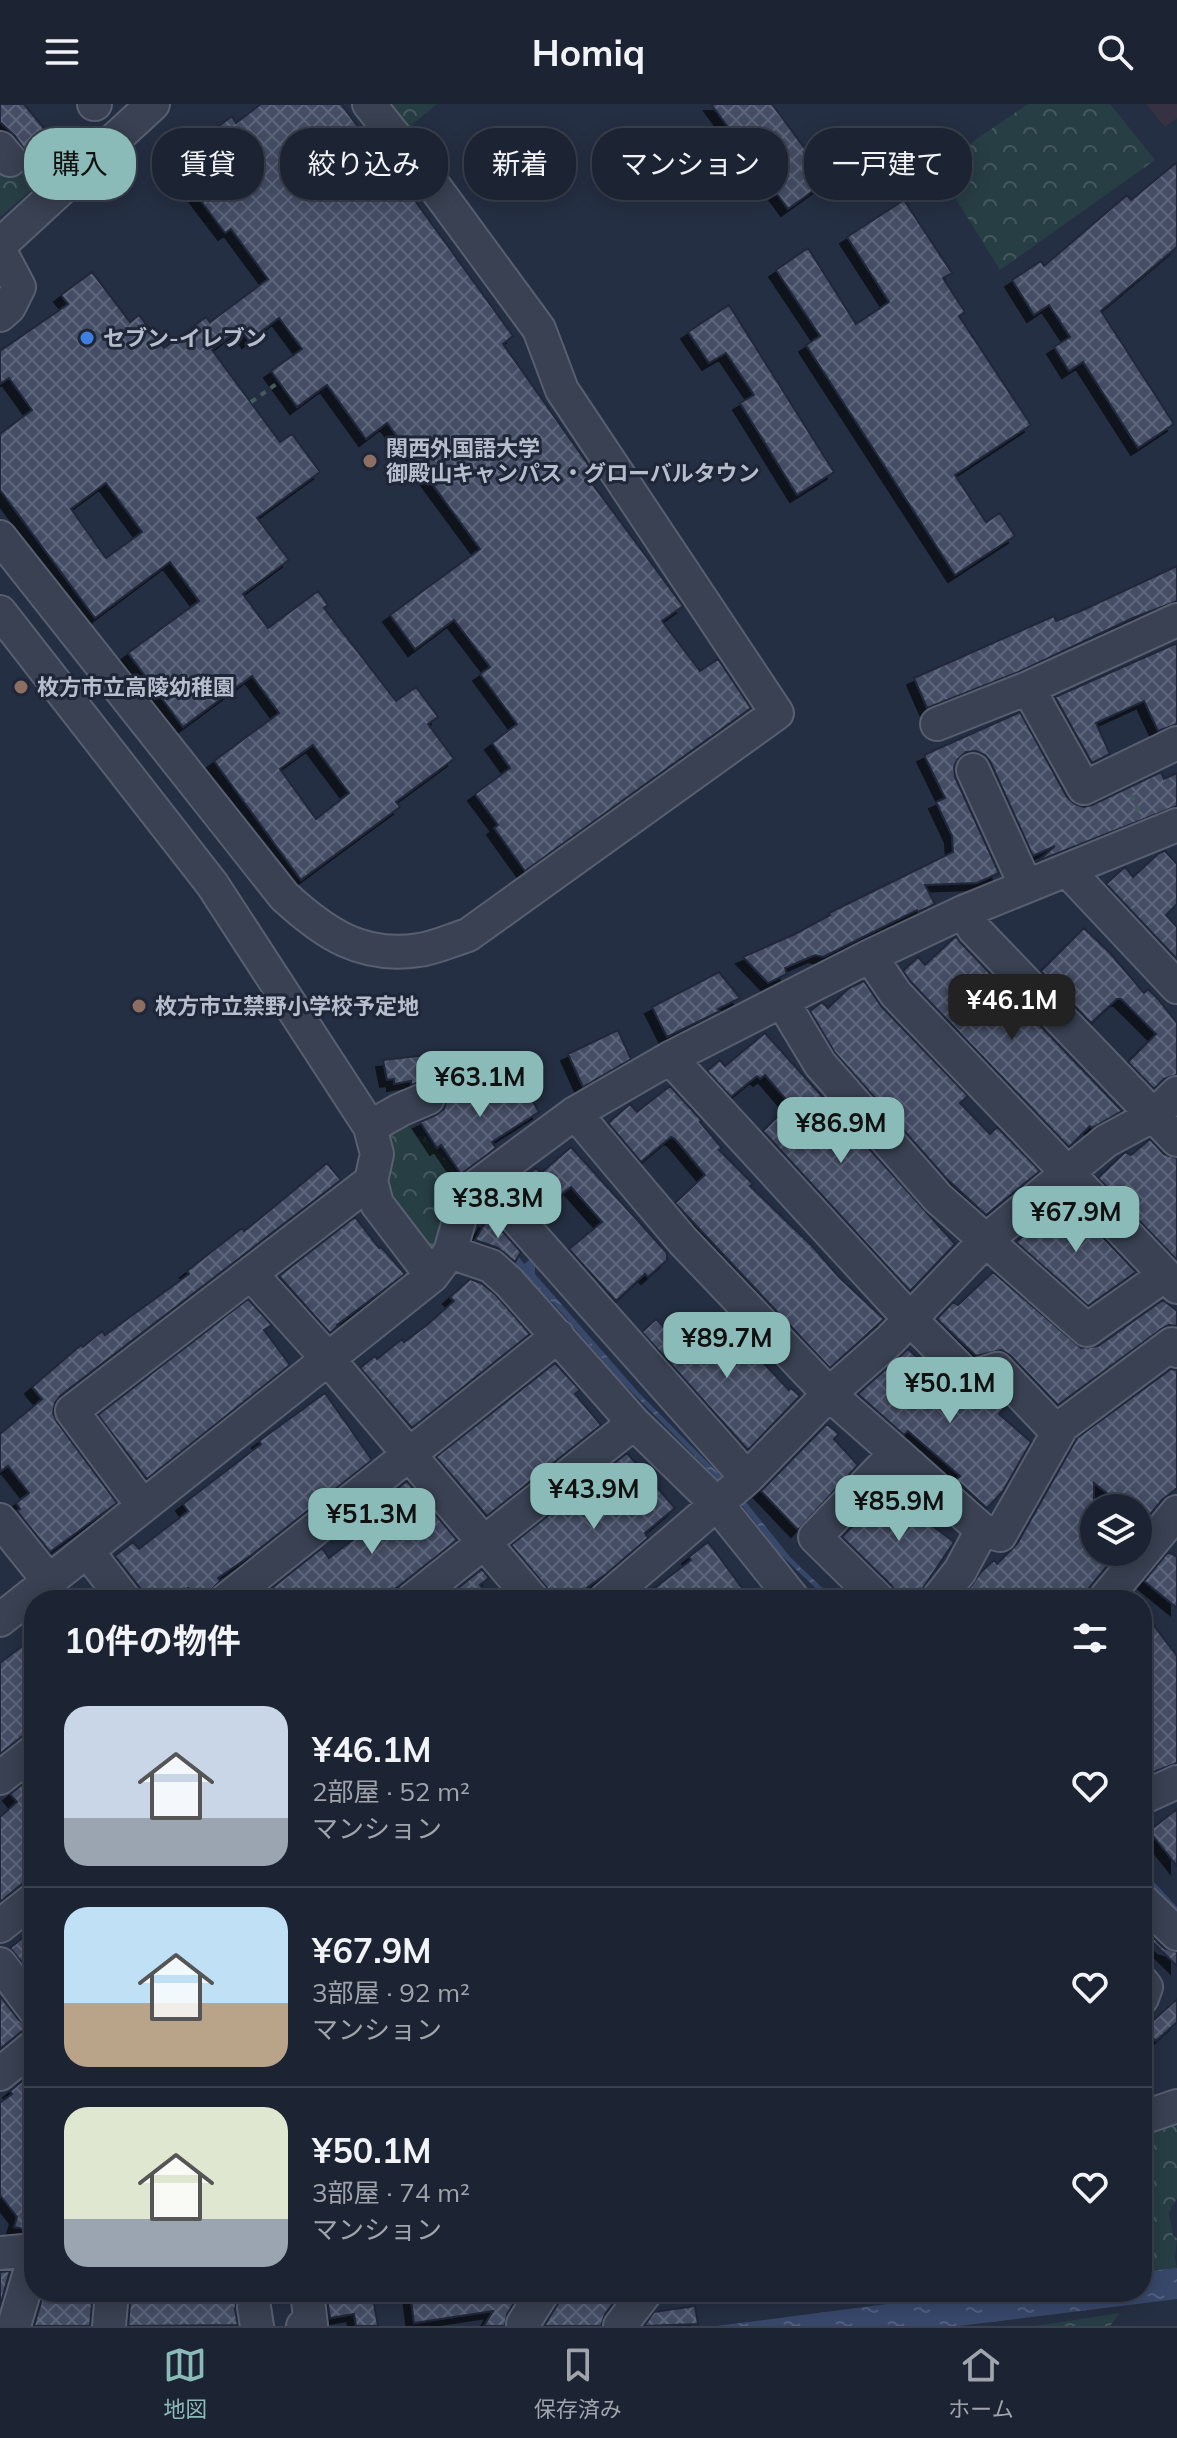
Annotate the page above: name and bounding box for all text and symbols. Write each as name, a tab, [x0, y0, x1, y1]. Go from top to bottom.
icon: menu	[40, 30, 84, 74]
text: Homiq	[532, 30, 645, 75]
icon: search	[1093, 30, 1137, 74]
chip: 購入	[24, 128, 136, 200]
chip: 賃貸	[152, 128, 264, 200]
chip: 絞り込み	[280, 128, 448, 200]
chip: 新着	[464, 128, 576, 200]
chip: マンション	[592, 128, 788, 200]
chip: 一戸建て	[804, 128, 972, 200]
place label: セブン-イレブン	[103, 324, 267, 352]
marker: セブン-イレブン	[78, 329, 96, 347]
place label: 関西外国語大学 御殿山キャンパス・グローバルタウン	[386, 434, 760, 487]
marker: 関西外国語大学 御殿山キャンパス・グローバルタウン	[361, 452, 379, 470]
place label: 枚方市立高陵幼稚園	[37, 673, 235, 701]
marker: 枚方市立高陵幼稚園	[12, 678, 30, 696]
pin: ¥46.1M	[947, 974, 1077, 1042]
text: ¥46.1M	[966, 983, 1058, 1016]
place label: 枚方市立禁野小学校予定地	[155, 992, 419, 1020]
marker: 枚方市立禁野小学校予定地	[130, 997, 148, 1015]
pin: ¥63.1M	[415, 1051, 545, 1119]
text: ¥63.1M	[434, 1060, 526, 1093]
pin: ¥86.9M	[776, 1097, 906, 1165]
text: ¥86.9M	[795, 1106, 887, 1139]
pin: ¥38.3M	[433, 1172, 563, 1240]
text: ¥38.3M	[452, 1181, 544, 1214]
pin: ¥67.9M	[1011, 1186, 1141, 1254]
text: ¥67.9M	[1030, 1195, 1122, 1228]
pin: ¥89.7M	[662, 1312, 792, 1380]
text: ¥89.7M	[681, 1321, 773, 1354]
pin: ¥50.1M	[885, 1357, 1015, 1425]
text: ¥50.1M	[904, 1366, 996, 1399]
pin: ¥43.9M	[529, 1463, 659, 1531]
text: ¥43.9M	[548, 1472, 640, 1505]
pin: ¥85.9M	[834, 1475, 964, 1543]
text: ¥85.9M	[853, 1484, 945, 1517]
pin: ¥51.3M	[307, 1488, 437, 1556]
map controls	[1080, 1494, 1152, 1566]
button: layers	[1080, 1494, 1152, 1566]
text: ¥51.3M	[326, 1497, 418, 1530]
icon: filters	[1068, 1616, 1112, 1660]
text: 10件の物件	[64, 1619, 241, 1662]
text: ¥46.1M	[312, 1728, 432, 1771]
icon: home	[128, 1738, 224, 1834]
icon: heart	[1068, 1764, 1112, 1808]
text: 2部屋 · 52 m²	[312, 1775, 470, 1808]
text: マンション	[312, 1812, 442, 1845]
text: ¥67.9M	[312, 1929, 432, 1972]
icon: home	[128, 1939, 224, 2035]
icon: heart	[1068, 1965, 1112, 2009]
text: 3部屋 · 92 m²	[312, 1976, 470, 2009]
text: マンション	[312, 2013, 442, 2046]
text: ¥50.1M	[312, 2129, 432, 2172]
icon: home	[128, 2139, 224, 2235]
icon: heart	[1068, 2165, 1112, 2209]
text: 3部屋 · 74 m²	[312, 2176, 470, 2209]
text: マンション	[312, 2213, 442, 2246]
tab: 地図	[163, 2343, 207, 2423]
tab: 保存済み	[534, 2343, 622, 2423]
tab: ホーム	[948, 2343, 1014, 2423]

